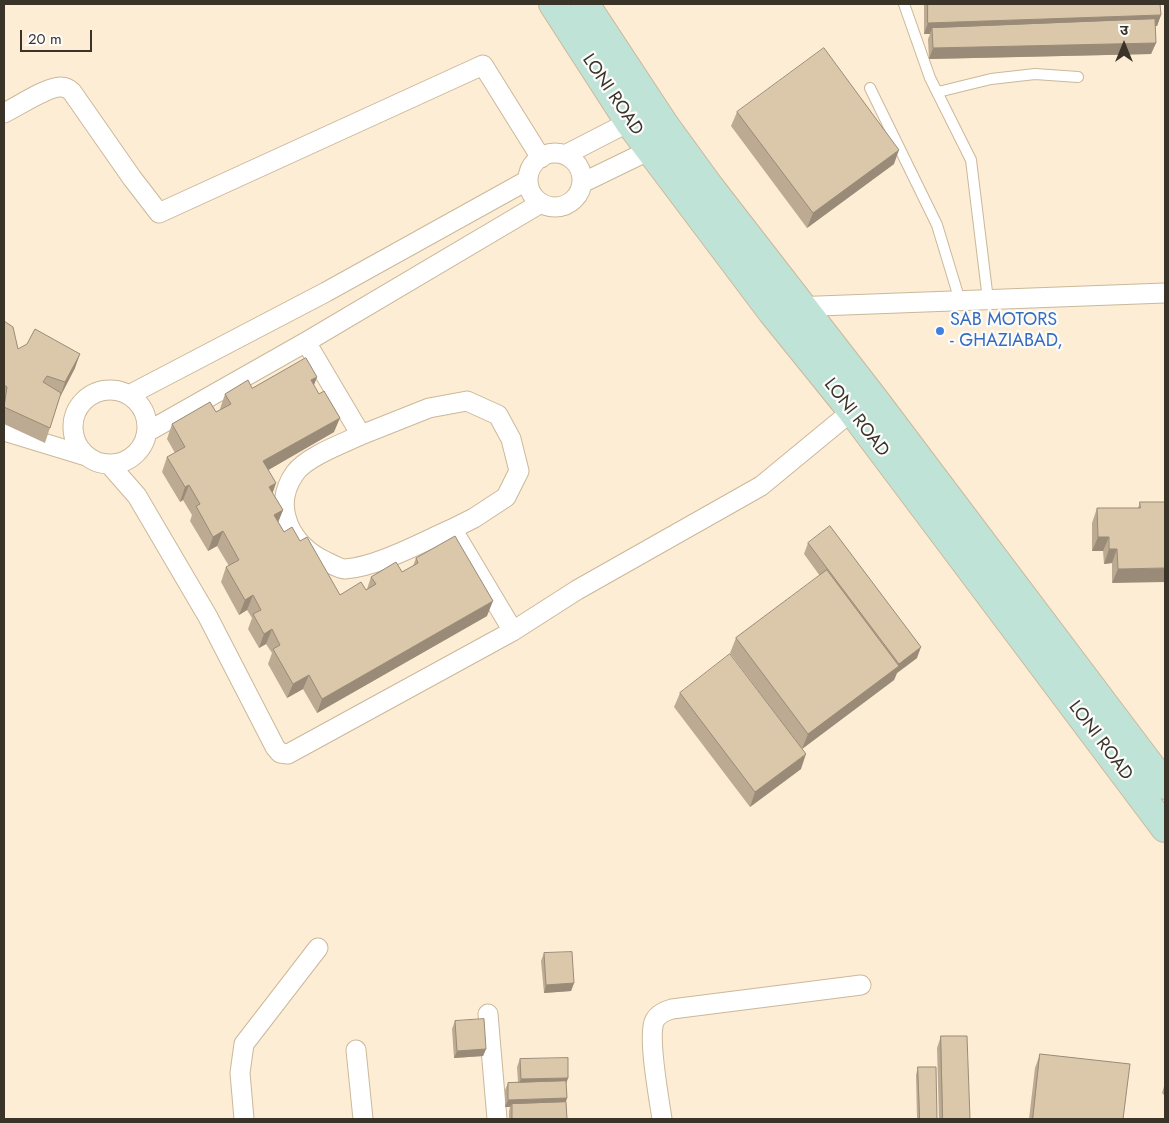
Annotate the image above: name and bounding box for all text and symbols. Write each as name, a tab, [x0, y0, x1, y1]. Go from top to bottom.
scale bar	[22, 20, 95, 52]
north arrow	[1099, 20, 1149, 70]
text: उ	[1120, 20, 1128, 40]
text: 20 m	[28, 28, 62, 50]
street label: LONI ROAD	[577, 50, 647, 140]
place label: SAB MOTORS - GHAZIABAD,	[950, 310, 1063, 352]
marker: SAB MOTORS - GHAZIABAD,	[934, 325, 946, 337]
street label: LONI ROAD	[819, 375, 893, 461]
street label: LONI ROAD	[1063, 697, 1137, 785]

